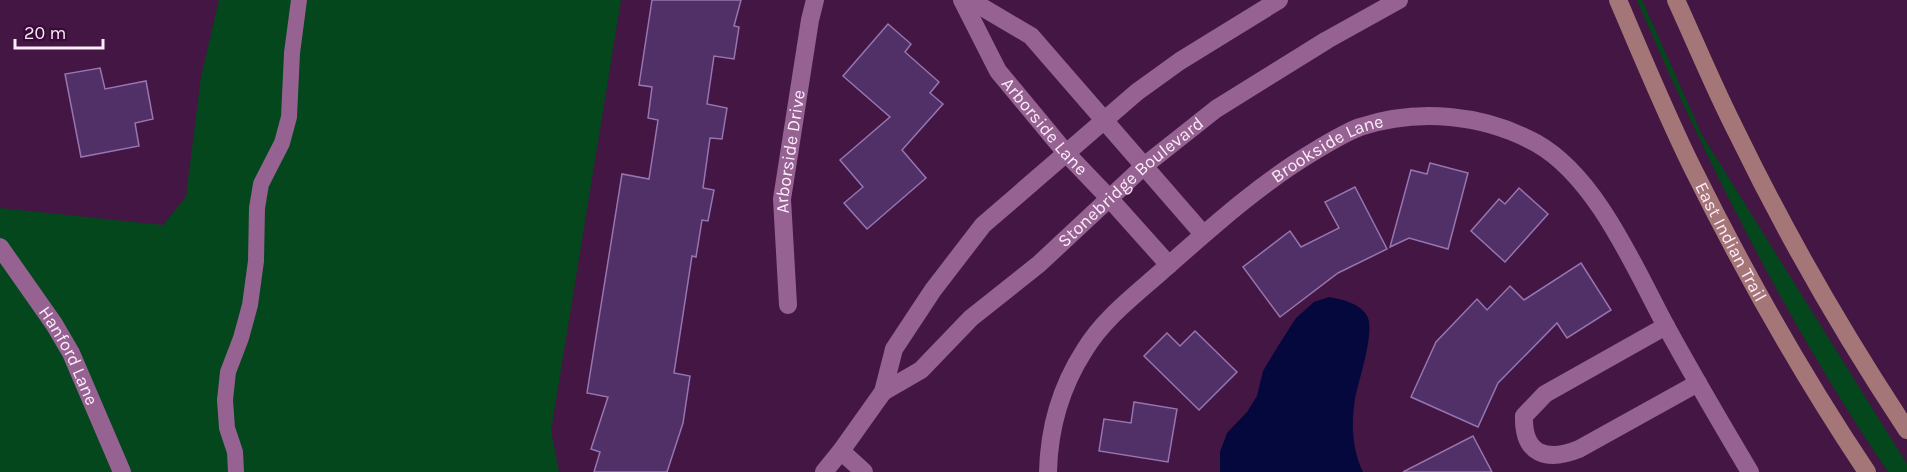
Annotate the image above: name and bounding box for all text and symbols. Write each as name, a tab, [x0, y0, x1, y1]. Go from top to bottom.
scale bar	[15, 12, 104, 50]
text: 20 m	[24, 22, 66, 44]
street label: Arborside Lane	[997, 73, 1092, 180]
street label: Arborside Drive	[771, 88, 810, 214]
street label: Brookside Lane	[1267, 110, 1385, 188]
street label: Stonebridge Boulevard	[1053, 112, 1208, 252]
street label: East Indian Trail	[1690, 178, 1772, 305]
street label: Hanford Lane	[34, 302, 103, 409]

